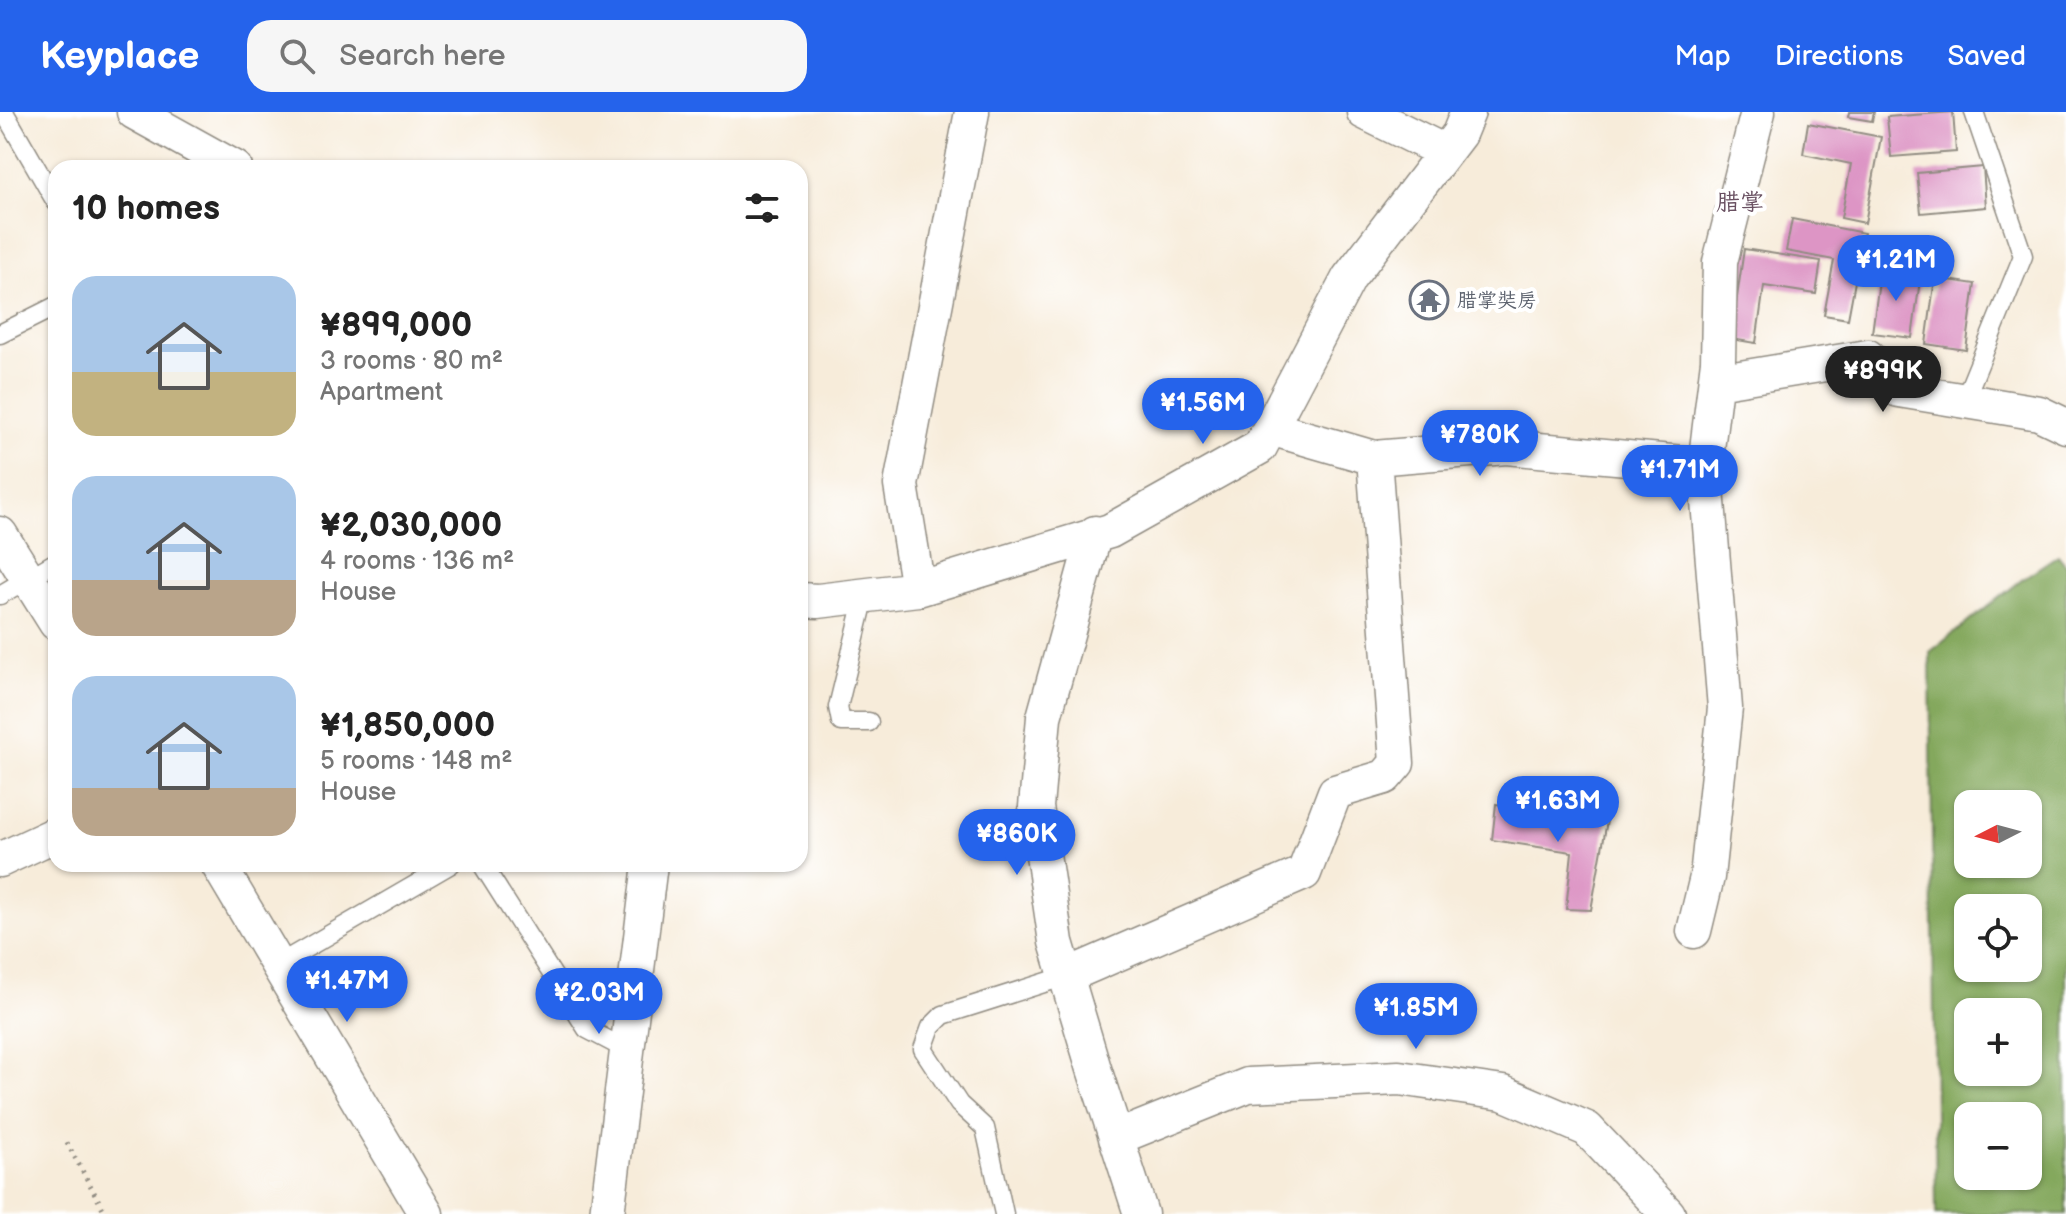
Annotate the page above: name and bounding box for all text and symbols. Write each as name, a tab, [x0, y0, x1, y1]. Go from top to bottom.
search box	[247, 20, 807, 92]
text: Keyplace	[40, 34, 199, 79]
icon: search	[275, 34, 319, 78]
text: Search here	[339, 38, 506, 74]
text: Map	[1674, 40, 1731, 73]
text: Directions	[1775, 40, 1903, 73]
text: Saved	[1947, 40, 2026, 73]
icon: filters	[740, 186, 784, 230]
text: 10 homes	[72, 188, 220, 229]
district label: 腊掌	[1716, 188, 1764, 217]
pin: ¥1.21M	[1831, 235, 1961, 303]
text: ¥1.21M	[1855, 245, 1937, 276]
temple icon: 腊掌奘房	[1408, 279, 1450, 321]
place label: 腊掌奘房	[1457, 289, 1537, 313]
text: ¥899,000	[320, 305, 472, 346]
icon: home	[136, 308, 232, 404]
text: 3 rooms · 80 m²	[320, 346, 503, 377]
pin: ¥899K	[1827, 346, 1939, 414]
text: ¥899K	[1843, 356, 1923, 387]
text: Apartment	[320, 377, 443, 408]
pin: ¥1.56M	[1138, 378, 1268, 446]
text: ¥1.56M	[1160, 388, 1246, 419]
pin: ¥780K	[1424, 410, 1536, 478]
text: ¥780K	[1440, 420, 1520, 451]
pin: ¥1.71M	[1615, 445, 1745, 513]
text: ¥1.71M	[1640, 455, 1720, 486]
text: ¥2,030,000	[320, 505, 502, 546]
icon: home	[136, 508, 232, 604]
text: 4 rooms · 136 m²	[320, 546, 514, 577]
text: House	[320, 577, 396, 608]
text: ¥1,850,000	[320, 705, 495, 746]
icon: home	[136, 708, 232, 804]
text: 5 rooms · 148 m²	[320, 746, 512, 777]
pin: ¥1.63M	[1493, 776, 1623, 844]
text: House	[320, 777, 396, 808]
text: ¥1.63M	[1515, 786, 1601, 817]
north arrow	[1954, 790, 2042, 878]
map controls	[1954, 790, 2042, 1190]
pin: ¥860K	[961, 809, 1073, 877]
text: ¥860K	[976, 819, 1058, 850]
button: locate	[1954, 894, 2042, 982]
pin: ¥1.47M	[282, 956, 412, 1024]
text: ¥1.47M	[305, 966, 389, 997]
pin: ¥2.03M	[534, 968, 664, 1036]
text: ¥2.03M	[553, 978, 645, 1009]
pin: ¥1.85M	[1351, 983, 1481, 1051]
text: ¥1.85M	[1373, 993, 1459, 1024]
button: +	[1954, 998, 2042, 1086]
button: −	[1954, 1102, 2042, 1190]

